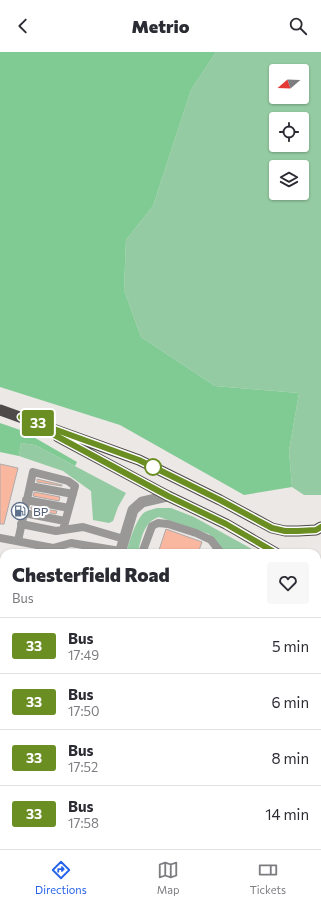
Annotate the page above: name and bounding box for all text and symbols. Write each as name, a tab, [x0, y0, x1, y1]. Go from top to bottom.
icon: back	[12, 15, 34, 37]
text: Metrio	[132, 15, 190, 37]
icon: search	[287, 15, 309, 37]
north arrow	[269, 64, 309, 104]
map controls	[269, 64, 309, 200]
button: locate	[269, 112, 309, 152]
button: layers	[269, 160, 309, 200]
line badge: 33	[20, 410, 56, 436]
text: 33	[30, 414, 46, 431]
unlabelled marker	[144, 458, 162, 476]
fuel station icon: BP	[10, 501, 30, 521]
place label: BP	[33, 504, 49, 518]
button: heart	[267, 562, 309, 604]
text: Chesterfield Road	[12, 563, 170, 586]
text: Bus	[12, 590, 34, 606]
text: Bus	[68, 629, 93, 647]
text: 33	[26, 637, 42, 654]
text: 5 min	[272, 637, 309, 655]
text: 17:49	[68, 647, 99, 663]
text: Bus	[68, 685, 93, 703]
text: 33	[26, 693, 42, 710]
text: 6 min	[271, 693, 309, 711]
text: 17:50	[68, 703, 99, 719]
text: Bus	[68, 741, 93, 759]
text: 33	[26, 749, 42, 766]
text: 8 min	[271, 749, 309, 767]
text: 17:52	[68, 759, 98, 775]
text: Bus	[68, 797, 93, 815]
text: 33	[26, 805, 42, 822]
text: 14 min	[265, 805, 309, 823]
text: 17:58	[68, 815, 99, 831]
tab: Directions	[35, 859, 87, 896]
tab: Map	[157, 859, 179, 896]
tab: Tickets	[250, 859, 286, 896]

